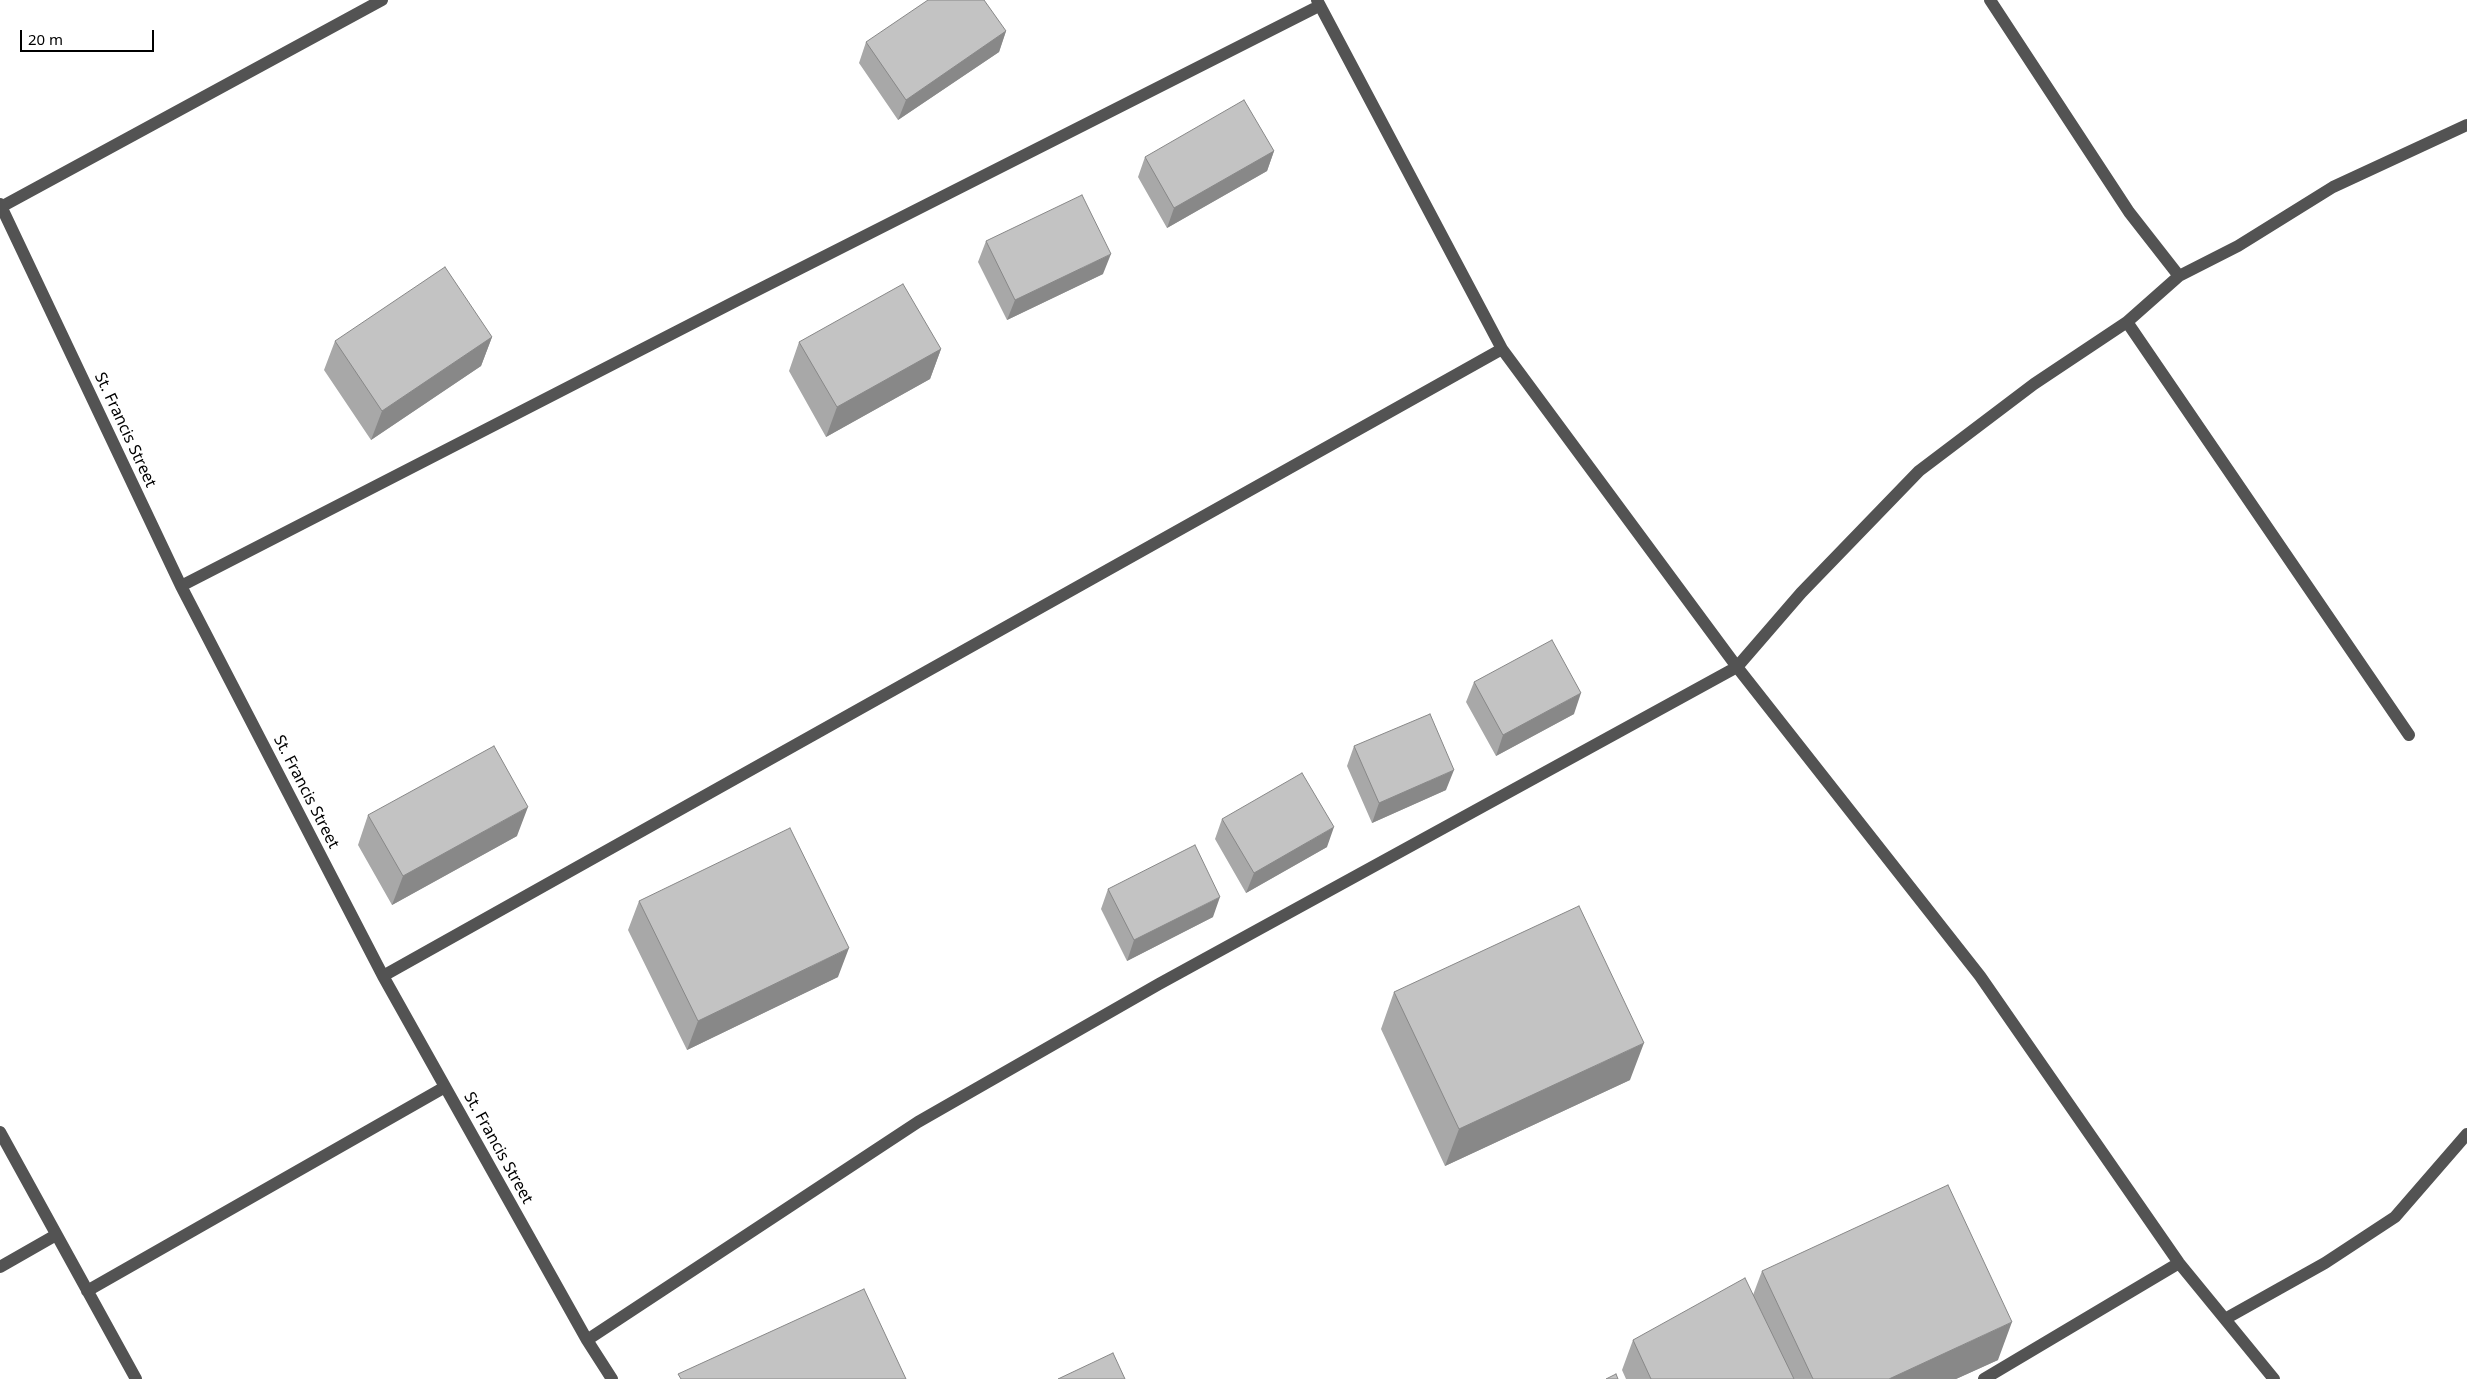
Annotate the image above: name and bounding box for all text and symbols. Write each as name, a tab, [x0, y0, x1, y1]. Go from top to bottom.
scale bar	[22, 20, 156, 52]
text: 20 m	[28, 29, 63, 49]
street label: St. Francis Street	[90, 369, 160, 491]
street label: St. Francis Street	[269, 732, 343, 852]
street label: St. Francis Street	[459, 1089, 537, 1207]

